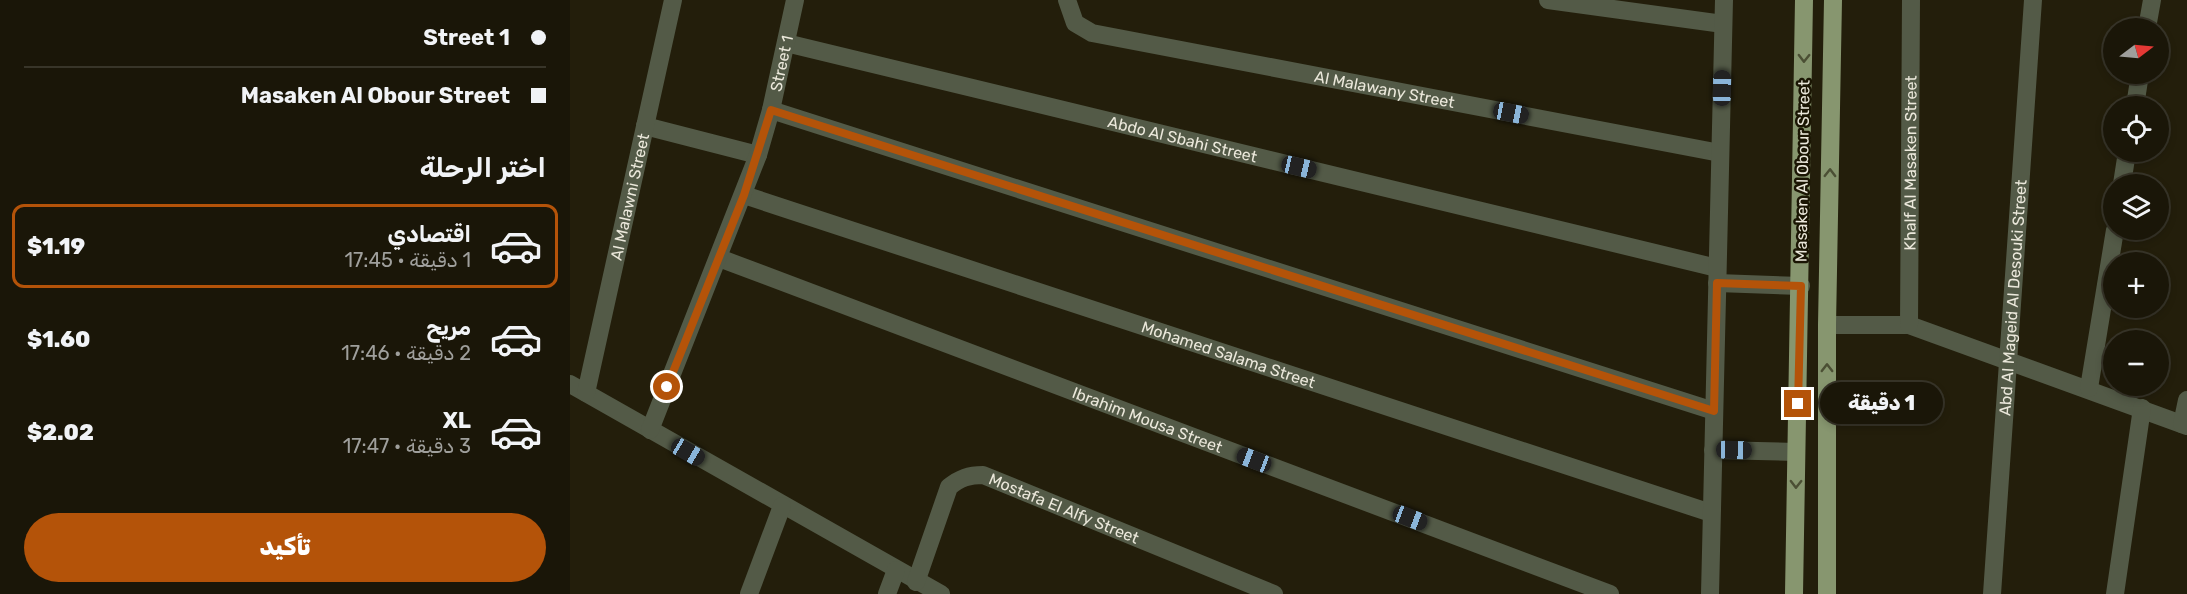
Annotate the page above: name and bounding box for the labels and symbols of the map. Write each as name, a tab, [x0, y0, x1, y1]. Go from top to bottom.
north arrow	[2103, 18, 2169, 84]
street label: Street 1	[766, 34, 797, 93]
one-way arrow	[1797, 54, 1810, 63]
street label: Al Malawany Street	[1313, 67, 1456, 112]
car	[1713, 70, 1731, 106]
street label: Khalf Al Masaken Street	[1900, 75, 1921, 251]
street label: Masaken Al Obour Street	[1791, 80, 1814, 262]
car	[1492, 101, 1530, 125]
street label: Abdo Al Sbahi Street	[1106, 112, 1259, 167]
street label: Al Malawni Street	[607, 132, 653, 262]
car	[1279, 154, 1319, 180]
one-way arrow	[1824, 168, 1836, 177]
street label: Abd Al Mageid Al Desouki Street	[1995, 179, 2031, 416]
street label: Mohamed Salama Street	[1139, 317, 1318, 392]
one-way arrow	[1821, 363, 1833, 372]
route start	[653, 373, 680, 400]
street label: Ibrahim Mousa Street	[1069, 383, 1225, 457]
callout: 1 دقيقة	[1819, 383, 1942, 425]
route end	[1784, 390, 1811, 417]
car	[668, 435, 708, 469]
car	[1716, 441, 1752, 459]
car	[1234, 445, 1274, 475]
street label: Mostafa El Alfy Street	[986, 469, 1142, 548]
one-way arrow	[1790, 480, 1802, 489]
car	[1390, 503, 1430, 533]

